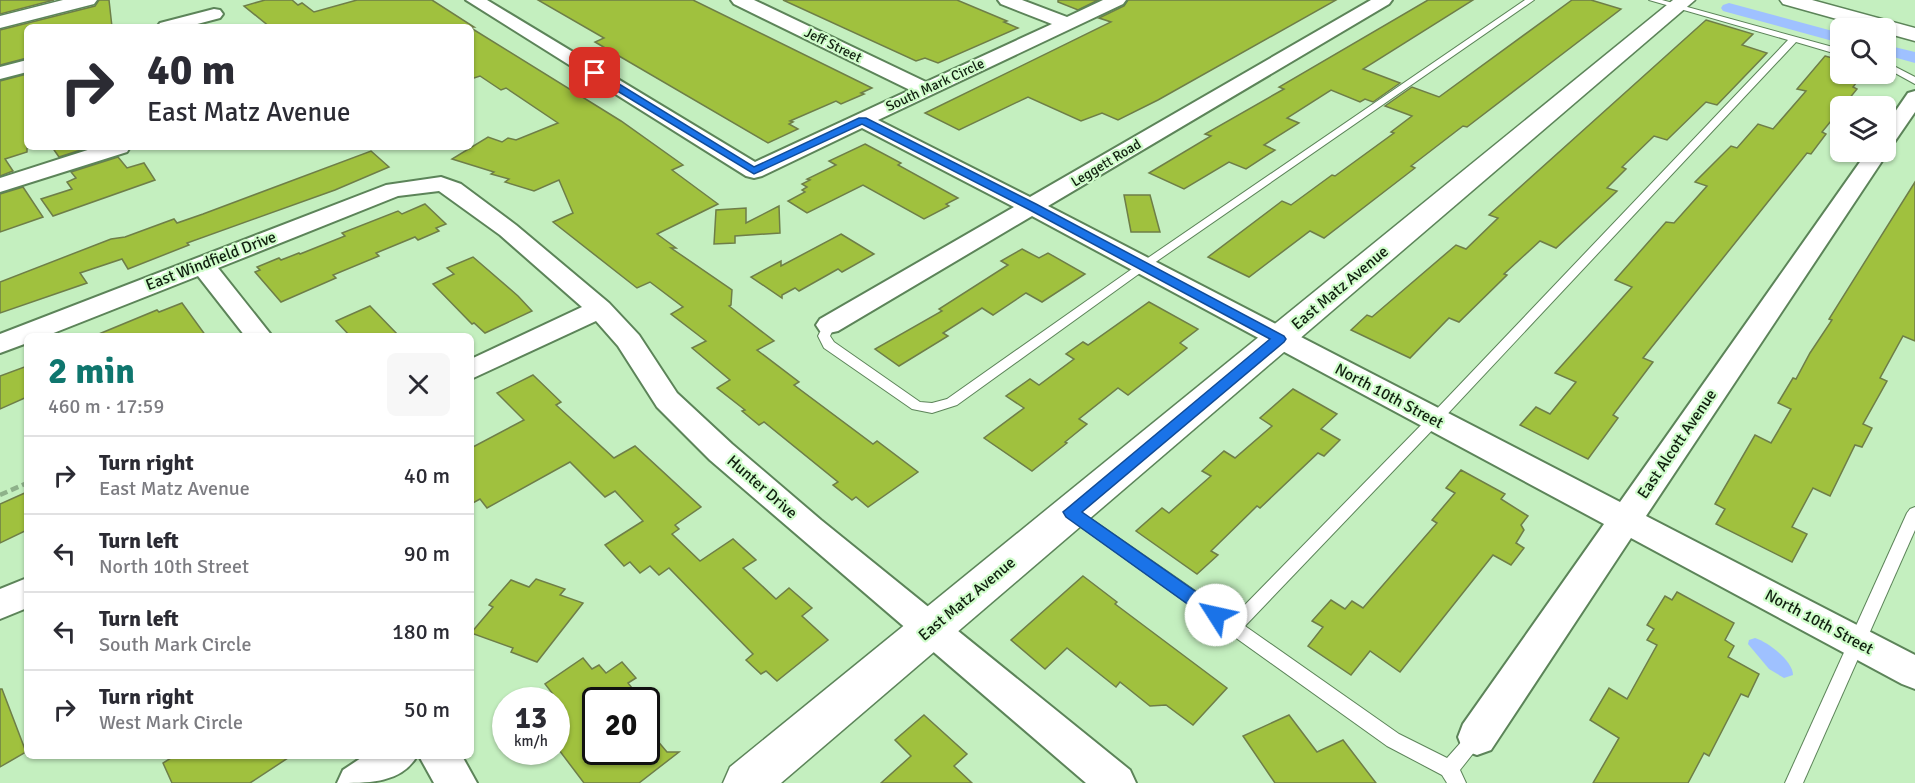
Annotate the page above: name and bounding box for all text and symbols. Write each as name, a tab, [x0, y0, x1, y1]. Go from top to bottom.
map controls	[1830, 18, 1896, 162]
button: search	[1830, 18, 1896, 84]
street label: Jeff Street	[801, 24, 865, 66]
text: 40 m	[147, 45, 236, 96]
pin	[569, 47, 620, 98]
icon: right	[48, 48, 126, 126]
street label: South Mark Circle	[883, 55, 987, 115]
icon: arrive	[578, 56, 611, 89]
text: East Matz Avenue	[147, 96, 350, 129]
button: layers	[1830, 96, 1896, 162]
street label: Leggett Road	[1068, 135, 1144, 191]
street label: East Windfield Drive	[143, 227, 279, 295]
street label: East Matz Avenue	[1287, 242, 1393, 334]
text: 2 min	[48, 349, 135, 394]
button: close	[387, 353, 450, 416]
street label: North 10th Street	[1331, 359, 1447, 433]
street label: East Alcott Avenue	[1633, 385, 1721, 503]
text: 460 m · 17:59	[48, 394, 164, 419]
text: Turn right	[99, 449, 194, 476]
street label: Hunter Drive	[723, 451, 801, 523]
icon: right	[48, 459, 81, 492]
text: 40 m	[404, 462, 450, 489]
text: East Matz Avenue	[99, 476, 250, 501]
text: Turn left	[99, 527, 179, 554]
icon: left	[48, 537, 81, 570]
text: 90 m	[404, 540, 450, 567]
street label: East Matz Avenue	[914, 553, 1020, 645]
text: North 10th Street	[99, 554, 249, 579]
position arrow	[1184, 583, 1248, 647]
street label: North 10th Street	[1761, 585, 1877, 659]
text: Turn left	[99, 605, 179, 632]
icon: left	[48, 615, 81, 648]
text: 180 m	[392, 618, 450, 645]
text: South Mark Circle	[99, 632, 251, 657]
text: Turn right	[99, 683, 194, 710]
speed limit sign: 20	[582, 687, 660, 765]
icon: right	[48, 693, 81, 726]
text: 50 m	[404, 696, 450, 723]
text: 13	[515, 700, 547, 737]
text: West Mark Circle	[99, 710, 243, 735]
text: km/h	[514, 732, 548, 750]

